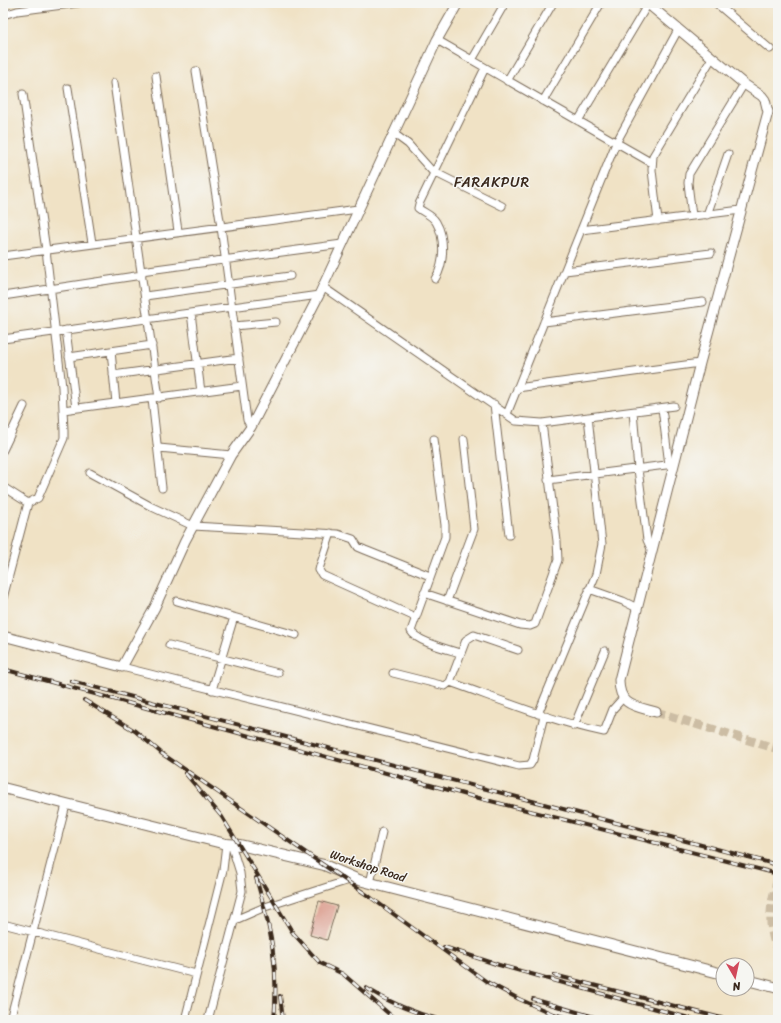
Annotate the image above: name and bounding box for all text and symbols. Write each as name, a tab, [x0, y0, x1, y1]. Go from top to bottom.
district label: FARAKPUR	[454, 170, 530, 195]
street label: Workshop Road	[327, 843, 410, 889]
north arrow	[715, 957, 755, 997]
text: N	[731, 976, 743, 996]

